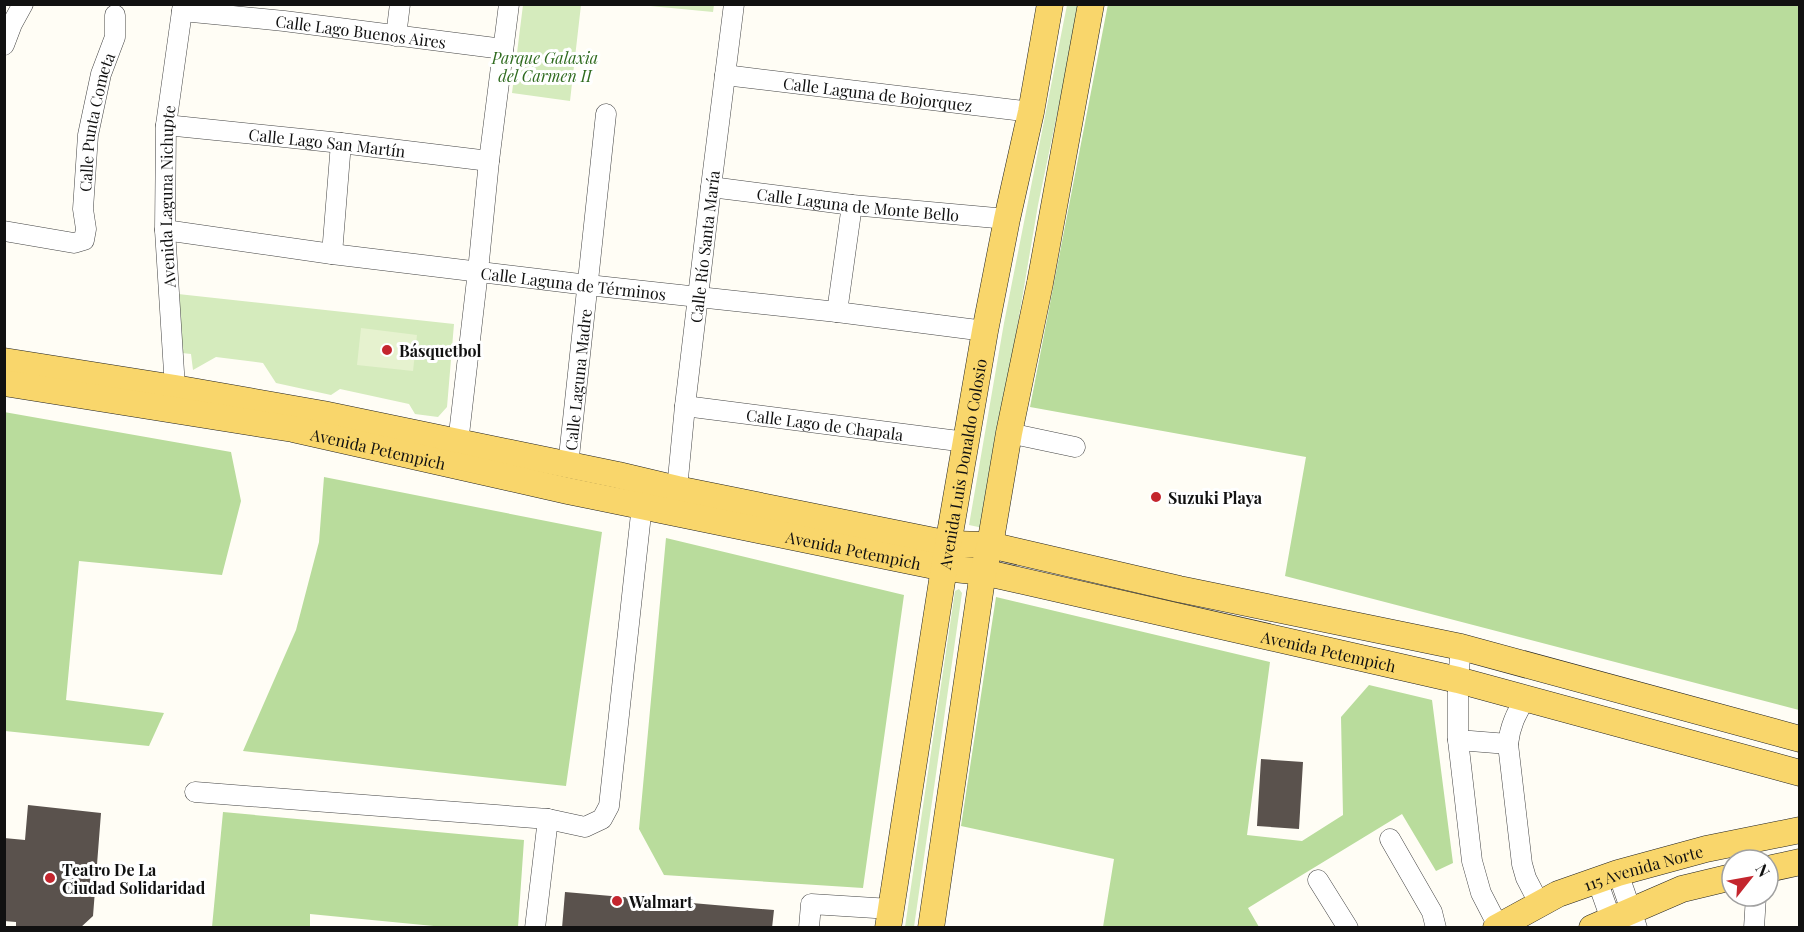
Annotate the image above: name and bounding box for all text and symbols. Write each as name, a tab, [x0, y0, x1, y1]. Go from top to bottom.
street label: Calle Lago Buenos Aires	[275, 10, 447, 52]
park label: Parque Galaxia del Carmen II	[491, 47, 598, 86]
street label: Calle Punta Cometa	[74, 49, 119, 192]
street label: Calle Laguna de Bojorquez	[782, 72, 974, 115]
street label: Avenida Laguna Nichupte	[154, 104, 179, 289]
street label: Calle Lago San Martín	[248, 123, 407, 161]
street label: Calle Río Santa María	[684, 169, 723, 324]
street label: Calle Laguna de Monte Bello	[756, 182, 960, 225]
street label: Calle Laguna de Términos	[480, 262, 667, 304]
street label: Calle Laguna Madre	[559, 307, 595, 452]
place label: Básquetbol	[399, 340, 481, 361]
marker: Básquetbol	[380, 343, 394, 357]
street label: Avenida Luis Donaldo Colosio	[933, 357, 991, 572]
street label: Calle Lago de Chapala	[745, 403, 905, 444]
street label: Avenida Petempich	[308, 423, 448, 474]
place label: Suzuki Playa	[1168, 487, 1263, 508]
marker: Suzuki Playa	[1149, 490, 1163, 504]
street label: Avenida Petempich	[783, 525, 924, 574]
street label: Avenida Petempich	[1258, 625, 1399, 676]
street label: 115 Avenida Norte	[1581, 840, 1705, 895]
north arrow	[1720, 848, 1780, 908]
place label: Teatro De La Ciudad Solidaridad	[62, 859, 206, 898]
text: N	[1751, 860, 1775, 881]
marker: Teatro De La Ciudad Solidaridad	[43, 871, 57, 885]
place label: Walmart	[628, 891, 693, 912]
marker: Walmart	[610, 894, 624, 908]

